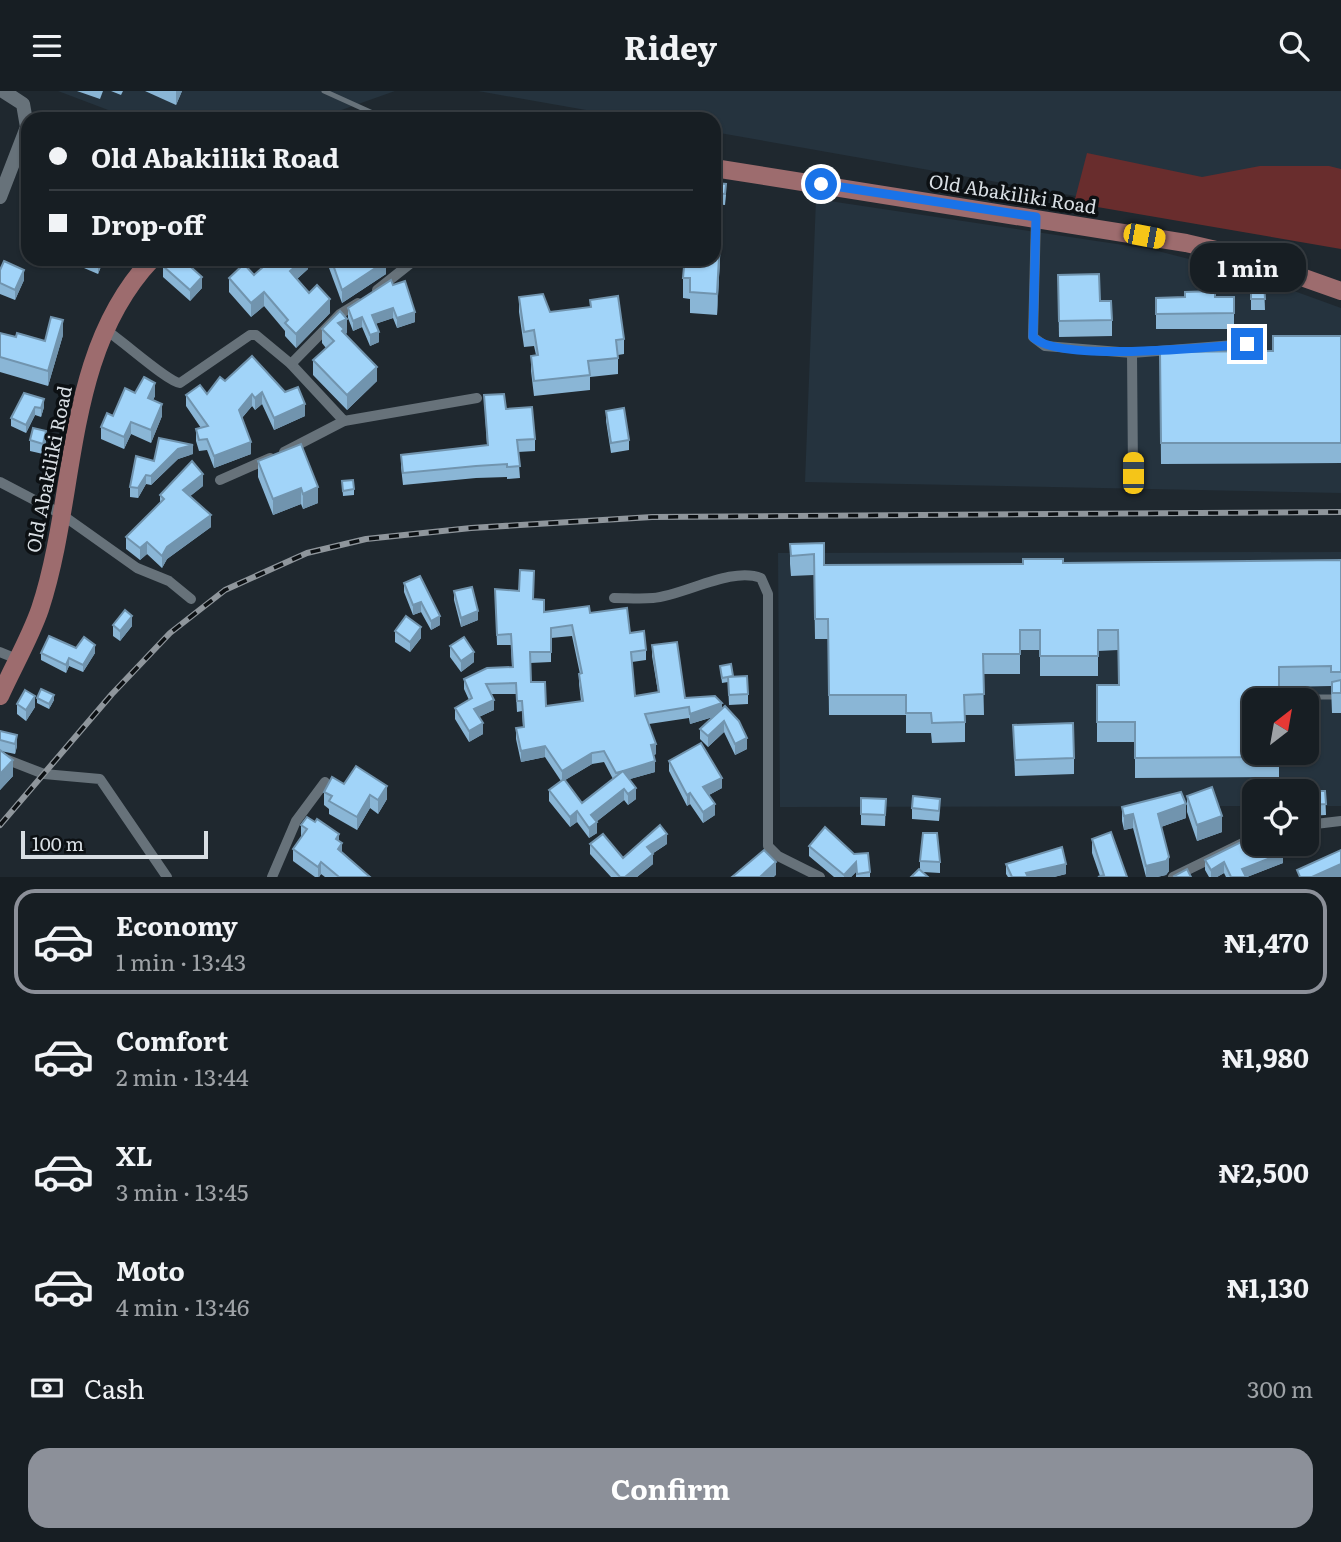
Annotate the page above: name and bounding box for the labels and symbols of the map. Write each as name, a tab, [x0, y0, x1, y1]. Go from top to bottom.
street label: Old Abakiliki Road	[927, 166, 1099, 220]
route start	[805, 168, 837, 200]
car	[1122, 222, 1167, 250]
callout: 1 min	[1189, 243, 1305, 292]
route end	[1231, 328, 1263, 360]
street label: Old Abakiliki Road	[18, 383, 78, 555]
car	[1123, 452, 1144, 494]
north arrow	[1242, 688, 1320, 765]
scale bar	[21, 828, 208, 860]

